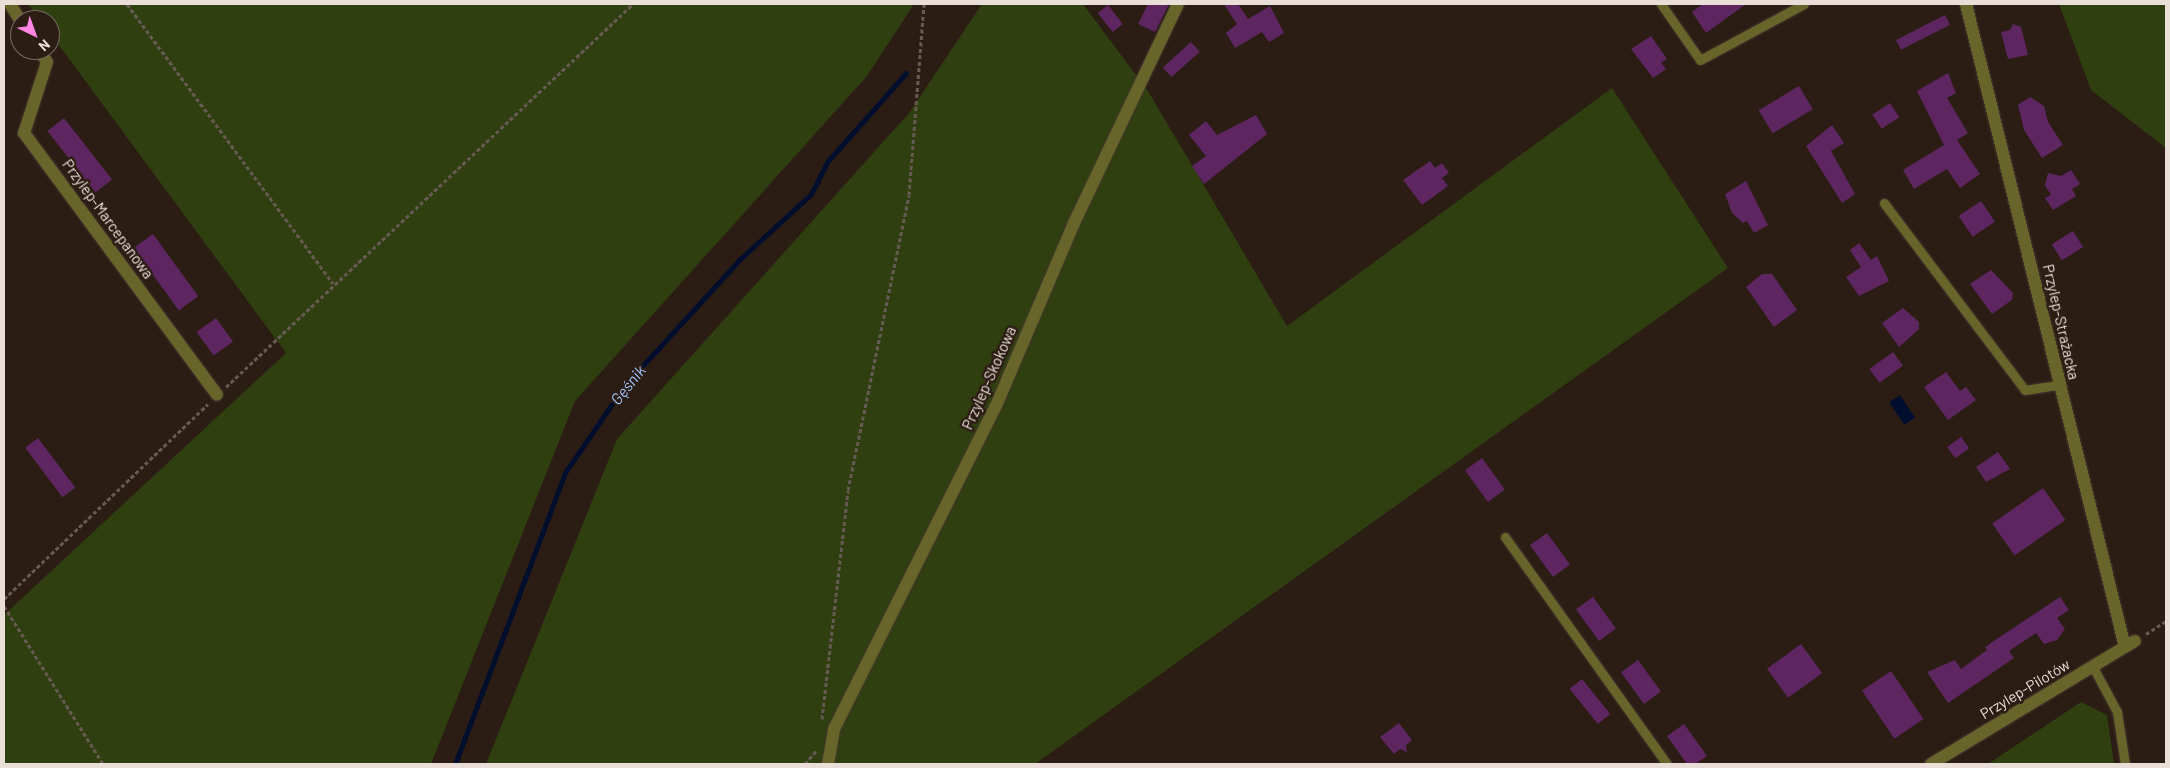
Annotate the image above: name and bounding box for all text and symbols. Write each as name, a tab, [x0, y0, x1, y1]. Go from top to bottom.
north arrow	[10, 10, 60, 60]
text: N	[36, 36, 54, 55]
street label: Przylep-Marcepanowa	[59, 156, 157, 282]
street label: Przylep-Strażacka	[2039, 262, 2083, 382]
street label: Przylep-Skokowa	[958, 324, 1020, 432]
water label: Gęśnik	[606, 361, 650, 409]
street label: Przylep-Pilotów	[1977, 655, 2073, 723]

